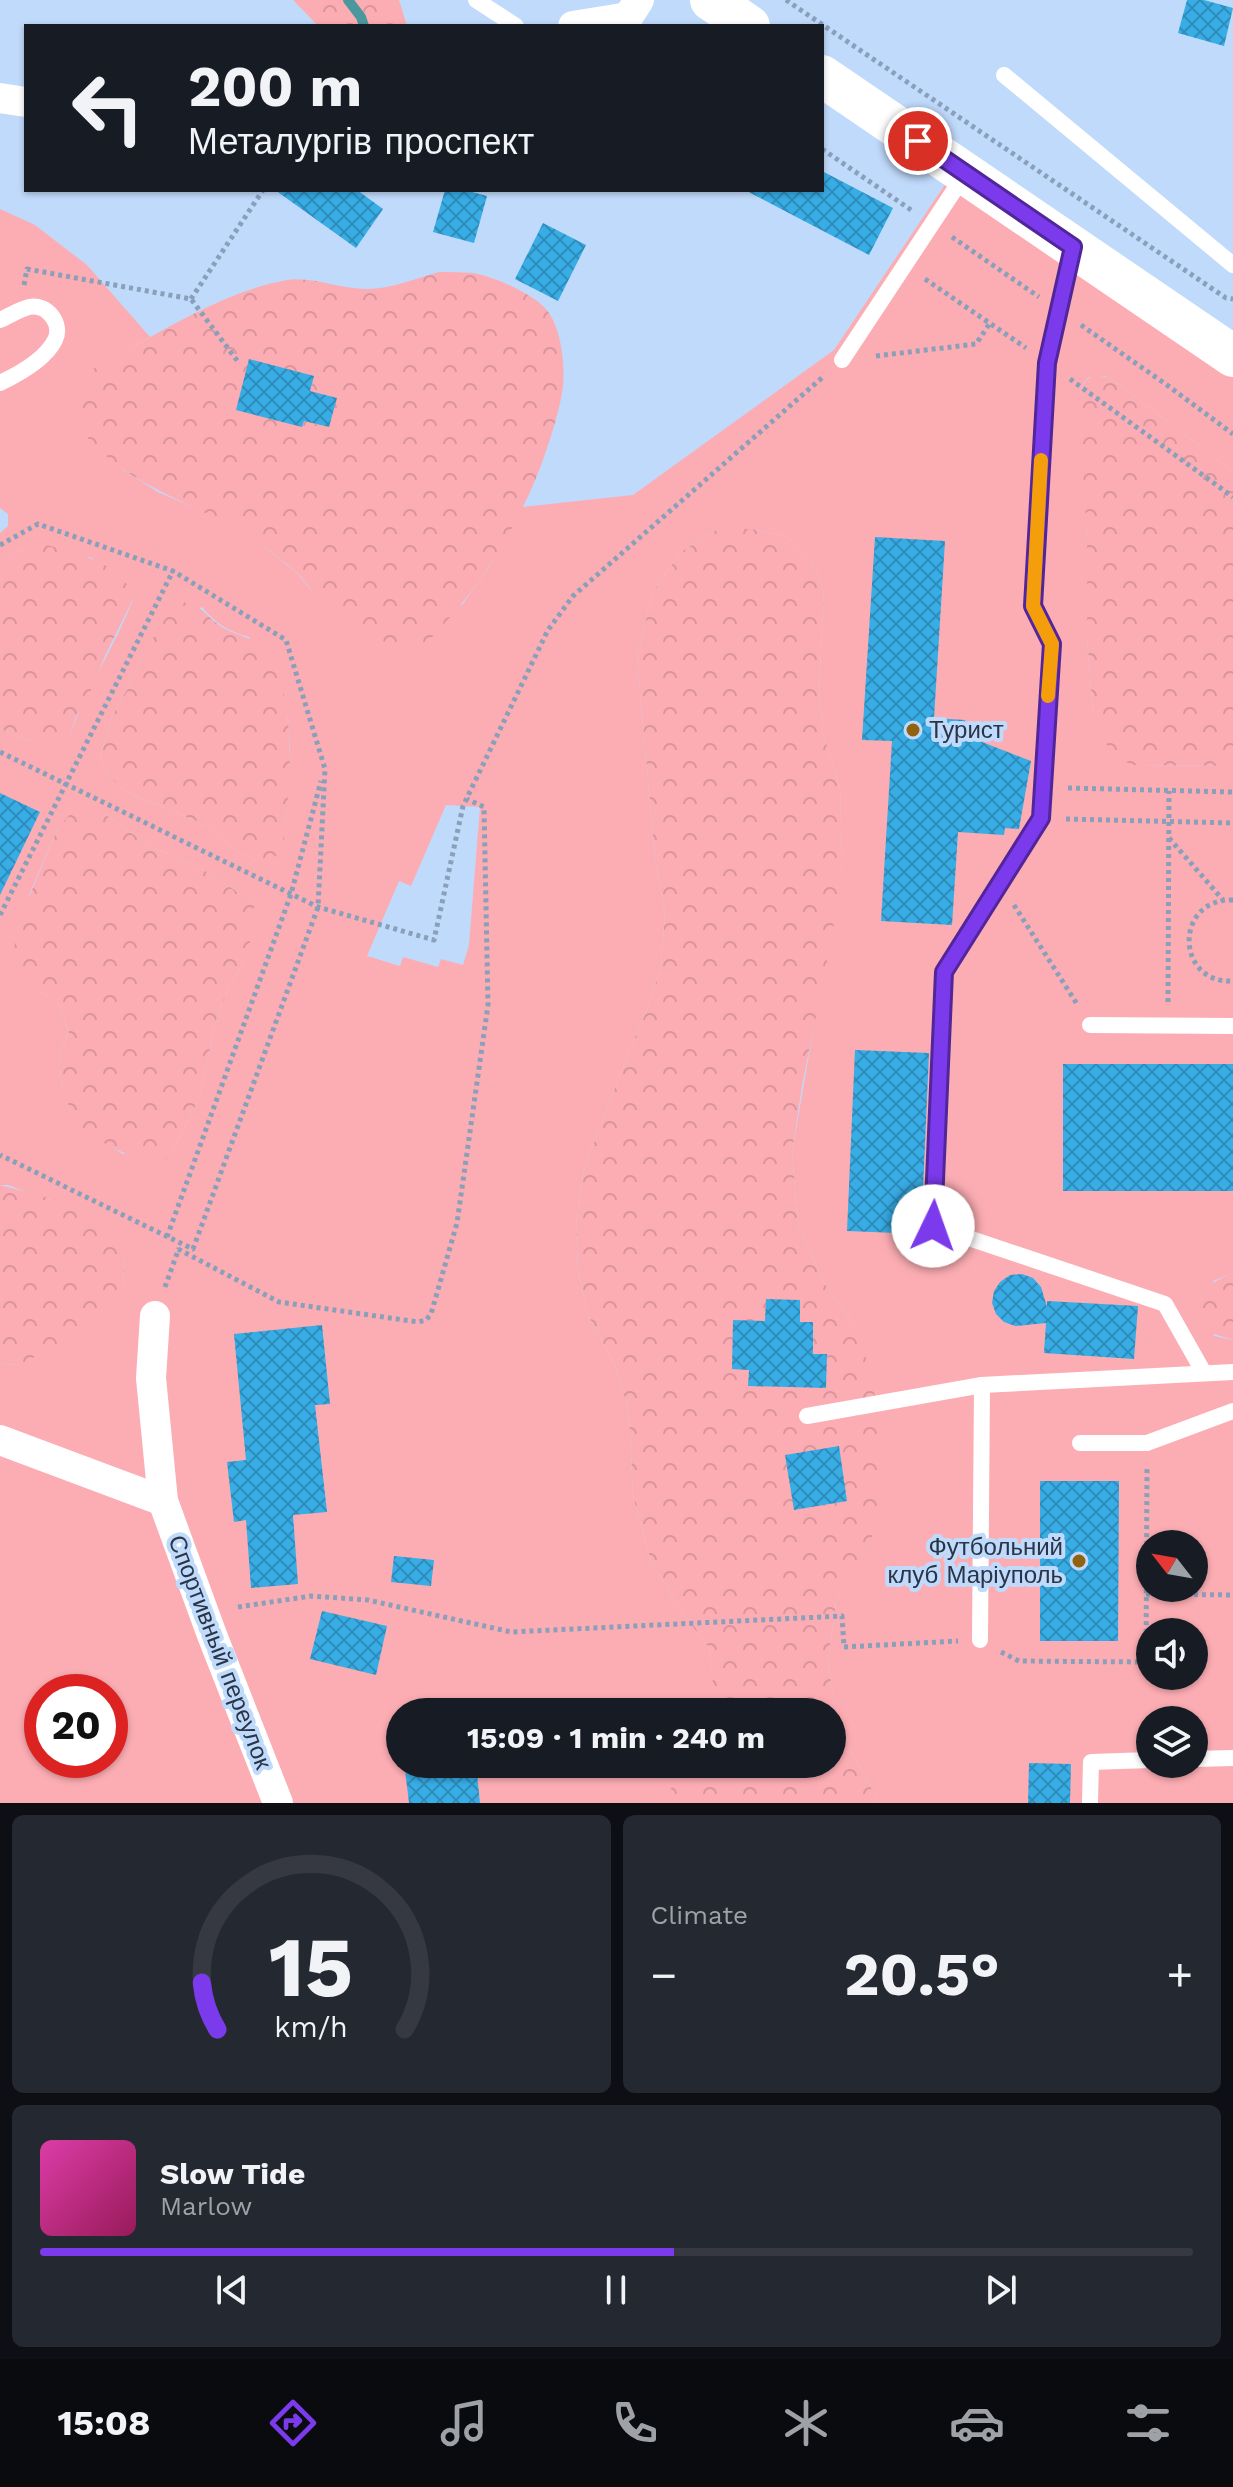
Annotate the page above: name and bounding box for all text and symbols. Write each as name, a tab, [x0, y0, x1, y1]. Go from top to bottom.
text: 200 m	[188, 54, 362, 120]
icon: left	[56, 56, 160, 160]
pin	[884, 107, 952, 175]
icon: arrive	[896, 119, 940, 163]
text: Металургів проспект	[188, 121, 534, 163]
place label: Турист	[929, 716, 1004, 744]
marker: Турист	[904, 721, 922, 739]
position arrow	[891, 1184, 975, 1268]
north arrow	[1136, 1530, 1208, 1602]
map controls	[1136, 1530, 1208, 1778]
street label: Спортивный переулок	[162, 1531, 278, 1773]
place label: Футбольний клуб Маріуполь	[887, 1533, 1063, 1589]
marker: Футбольний клуб Маріуполь	[1070, 1552, 1088, 1570]
button: sound	[1136, 1618, 1208, 1690]
speed limit sign: 20	[24, 1674, 128, 1778]
button: layers	[1136, 1706, 1208, 1778]
text: 15:09 · 1 min · 240 m	[467, 1720, 765, 1755]
text: Climate	[651, 1900, 748, 1930]
text: 15	[269, 1919, 353, 2016]
text: 20.5°	[844, 1939, 1000, 2010]
text: −	[651, 1949, 677, 2001]
text: +	[1166, 1949, 1193, 2001]
text: km/h	[274, 2010, 348, 2044]
text: Slow Tide	[160, 2156, 305, 2191]
text: Marlow	[160, 2191, 252, 2221]
icon: previous	[210, 2268, 254, 2312]
icon: pause	[594, 2268, 638, 2312]
icon: next	[979, 2268, 1023, 2312]
icon: directions	[265, 2395, 321, 2451]
icon: music	[436, 2395, 492, 2451]
icon: phone	[607, 2395, 663, 2451]
icon: climate	[778, 2395, 834, 2451]
icon: car	[949, 2395, 1005, 2451]
icon: filters	[1120, 2395, 1176, 2451]
text: 15:08	[57, 2402, 151, 2444]

